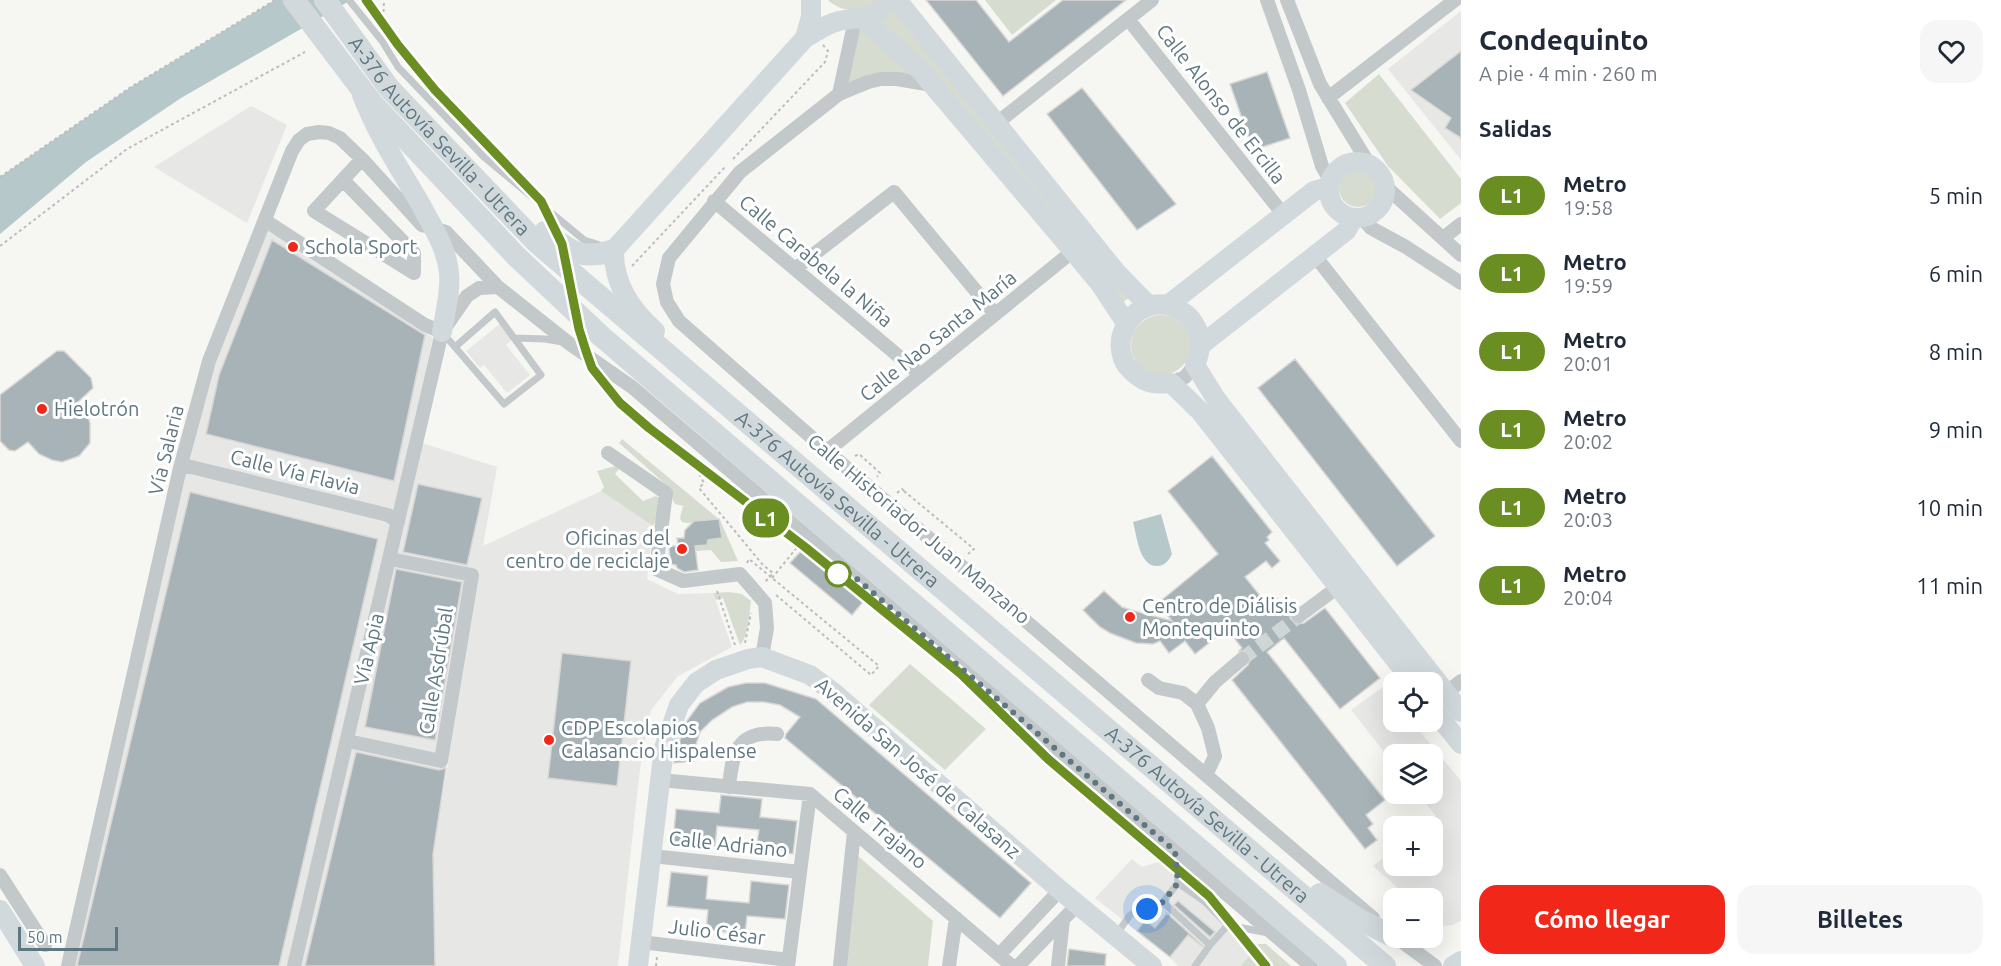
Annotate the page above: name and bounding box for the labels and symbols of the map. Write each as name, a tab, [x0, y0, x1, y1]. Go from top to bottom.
street label: Calle Alonso de Ercilla	[1152, 19, 1291, 188]
street label: A-376 Autovía Sevilla - Utrera	[344, 32, 535, 240]
street label: Calle Carabela la Niña	[735, 190, 898, 331]
place label: Schola Sport	[305, 235, 417, 258]
marker: Schola Sport	[286, 240, 300, 254]
street label: Calle Nao Santa María	[855, 265, 1021, 406]
place label: Hielotrón	[54, 397, 139, 420]
marker: Hielotrón	[35, 402, 49, 416]
street label: Vía Salaria	[143, 402, 188, 497]
street label: A-376 Autovía Sevilla - Utrera	[731, 405, 944, 592]
street label: Calle Historiador Juan Manzano	[803, 429, 1035, 628]
street label: Calle Vía Flavia	[228, 444, 362, 499]
line badge: L1	[739, 498, 793, 538]
place label: Oficinas del centro de reciclaje	[506, 526, 670, 572]
marker: Oficinas del centro de reciclaje	[675, 542, 689, 556]
unlabelled marker	[825, 561, 851, 587]
place label: Centro de Diálisis Montequinto	[1142, 594, 1297, 640]
street label: Calle Asdrúbal	[414, 606, 457, 736]
marker: Centro de Diálisis Montequinto	[1123, 610, 1137, 624]
street label: Vía Apia	[349, 611, 388, 687]
street label: Avenida San José de Calasanz	[811, 672, 1025, 863]
place label: CDP Escolapios Calasancio Hispalense	[561, 716, 757, 762]
street label: A-376 Autovía Sevilla - Utrera	[1101, 721, 1314, 907]
marker: CDP Escolapios Calasancio Hispalense	[542, 733, 556, 747]
street label: Calle Trajano	[829, 782, 932, 873]
street label: Calle Adriano	[668, 826, 789, 861]
your location	[1132, 894, 1162, 924]
street label: Julio César	[667, 914, 767, 949]
scale bar	[18, 924, 118, 952]

